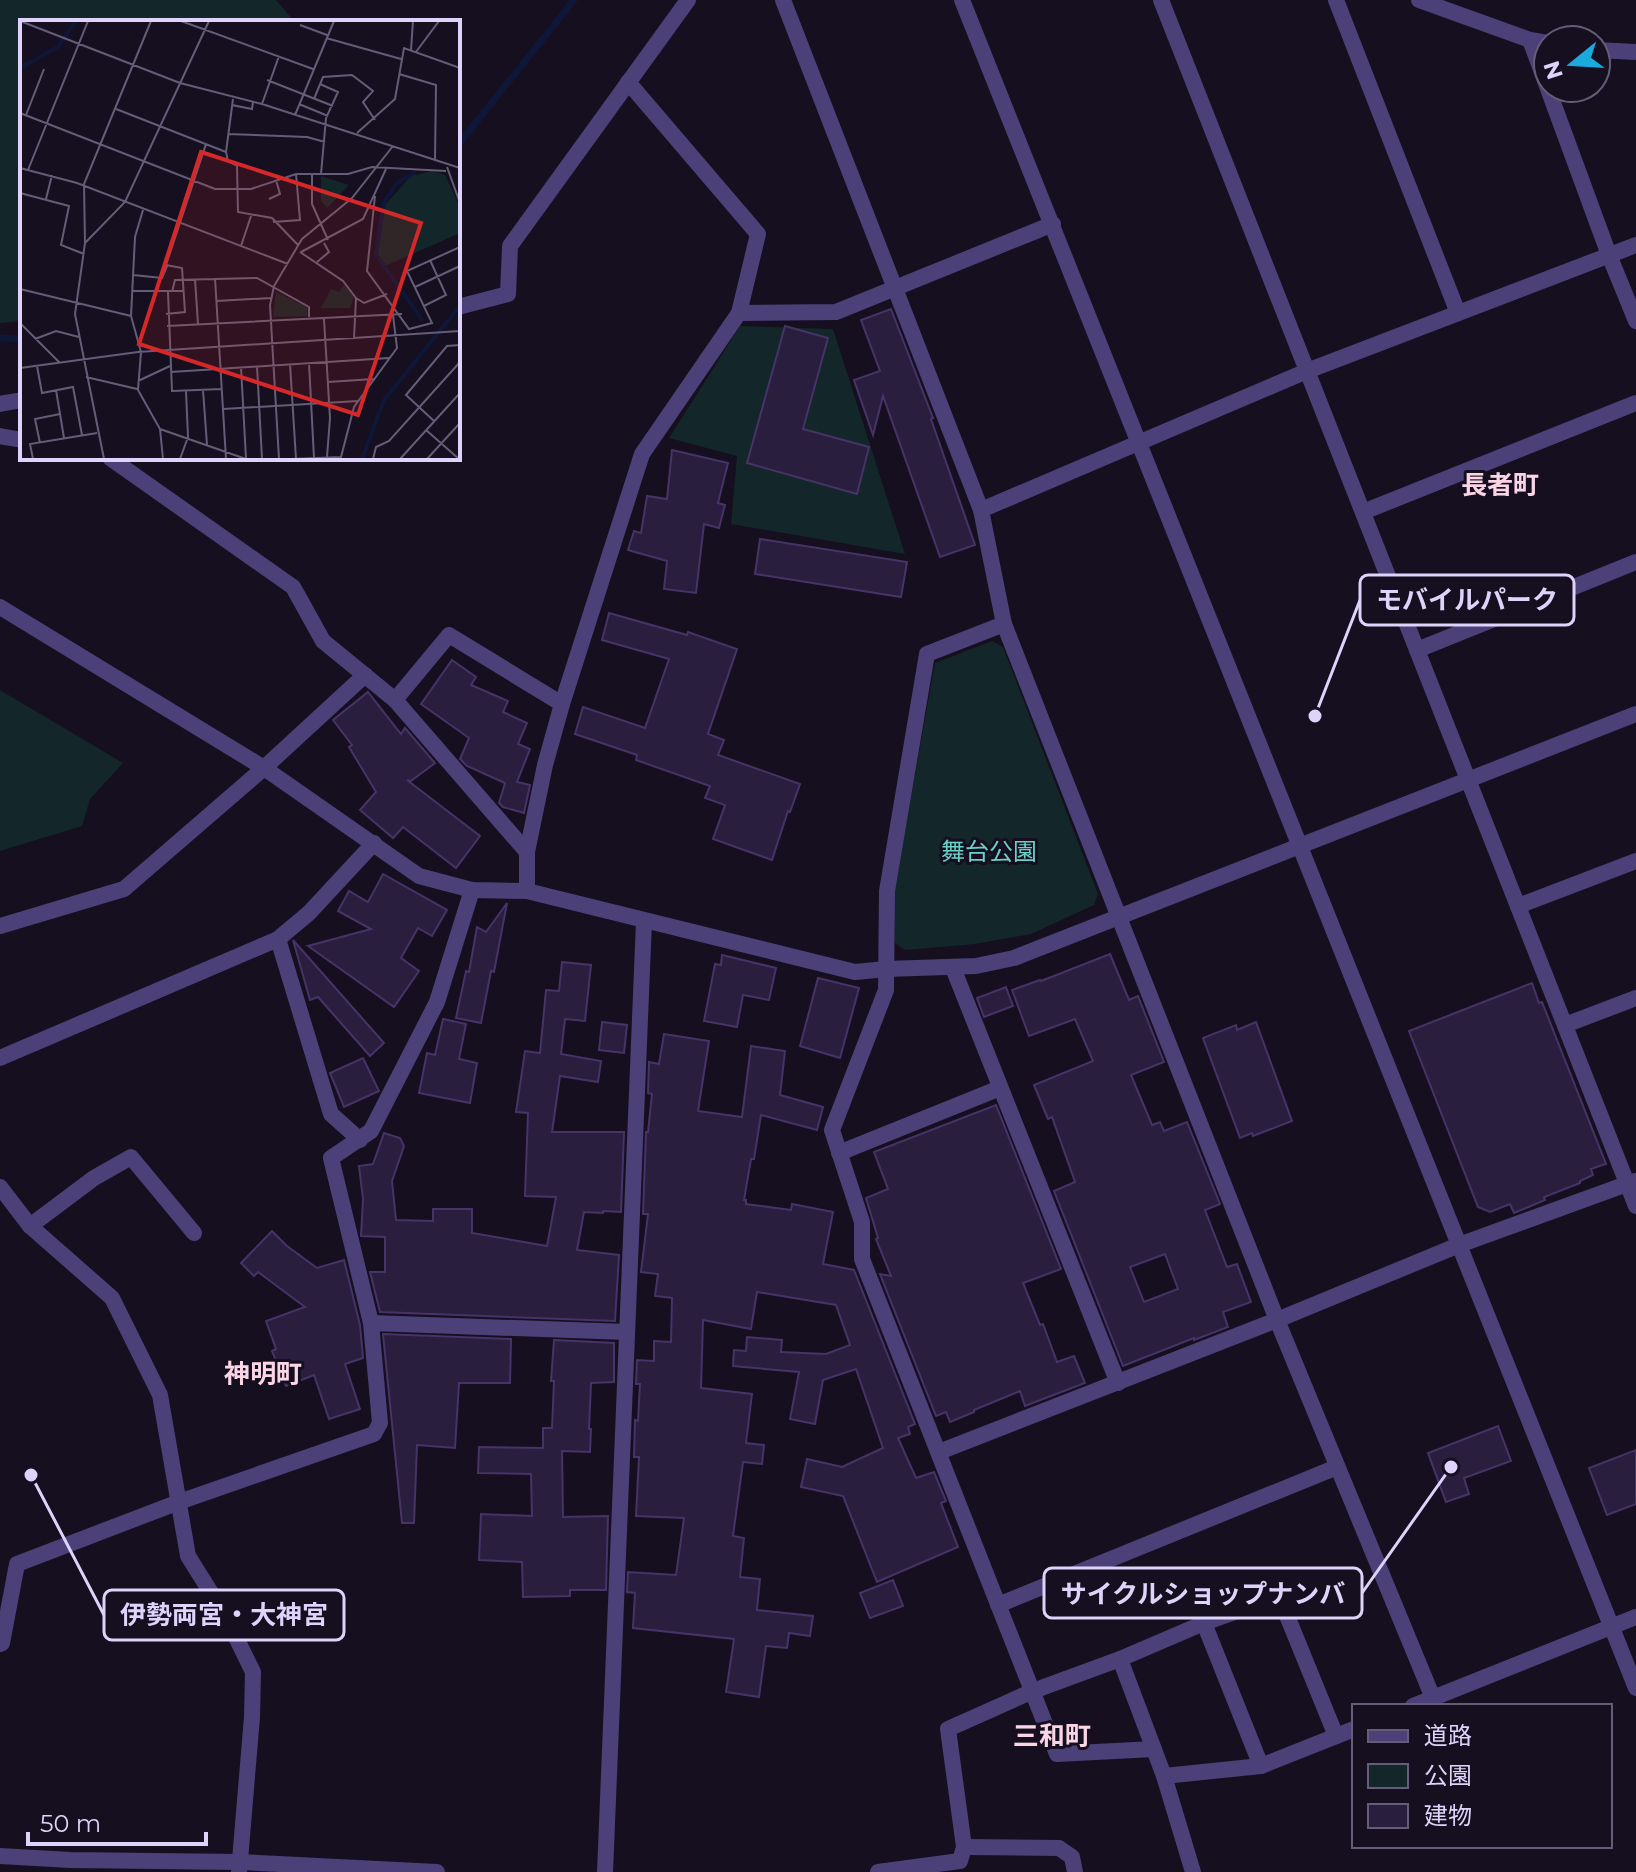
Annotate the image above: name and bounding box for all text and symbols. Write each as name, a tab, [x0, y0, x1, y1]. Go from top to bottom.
inset map	[20, 20, 460, 460]
north arrow	[1532, 24, 1612, 104]
text: N	[1538, 57, 1569, 83]
district label: 長者町	[1461, 469, 1539, 501]
callout: モバイルパーク	[1360, 575, 1574, 625]
text: モバイルパーク	[1376, 584, 1558, 616]
park label: 舞台公園	[941, 837, 1037, 866]
district label: 神明町	[224, 1358, 302, 1390]
callout: サイクルショップナンバ	[1044, 1568, 1362, 1618]
text: サイクルショップナンバ	[1061, 1578, 1345, 1610]
callout: 伊勢両宮・大神宮	[104, 1590, 344, 1640]
text: 伊勢両宮・大神宮	[120, 1599, 328, 1631]
legend	[1352, 1704, 1612, 1848]
district label: 三和町	[1013, 1720, 1091, 1752]
text: 道路	[1424, 1721, 1472, 1750]
text: 公園	[1424, 1761, 1472, 1790]
scale bar	[28, 1796, 206, 1846]
text: 建物	[1424, 1801, 1472, 1830]
text: 50 m	[40, 1809, 101, 1838]

